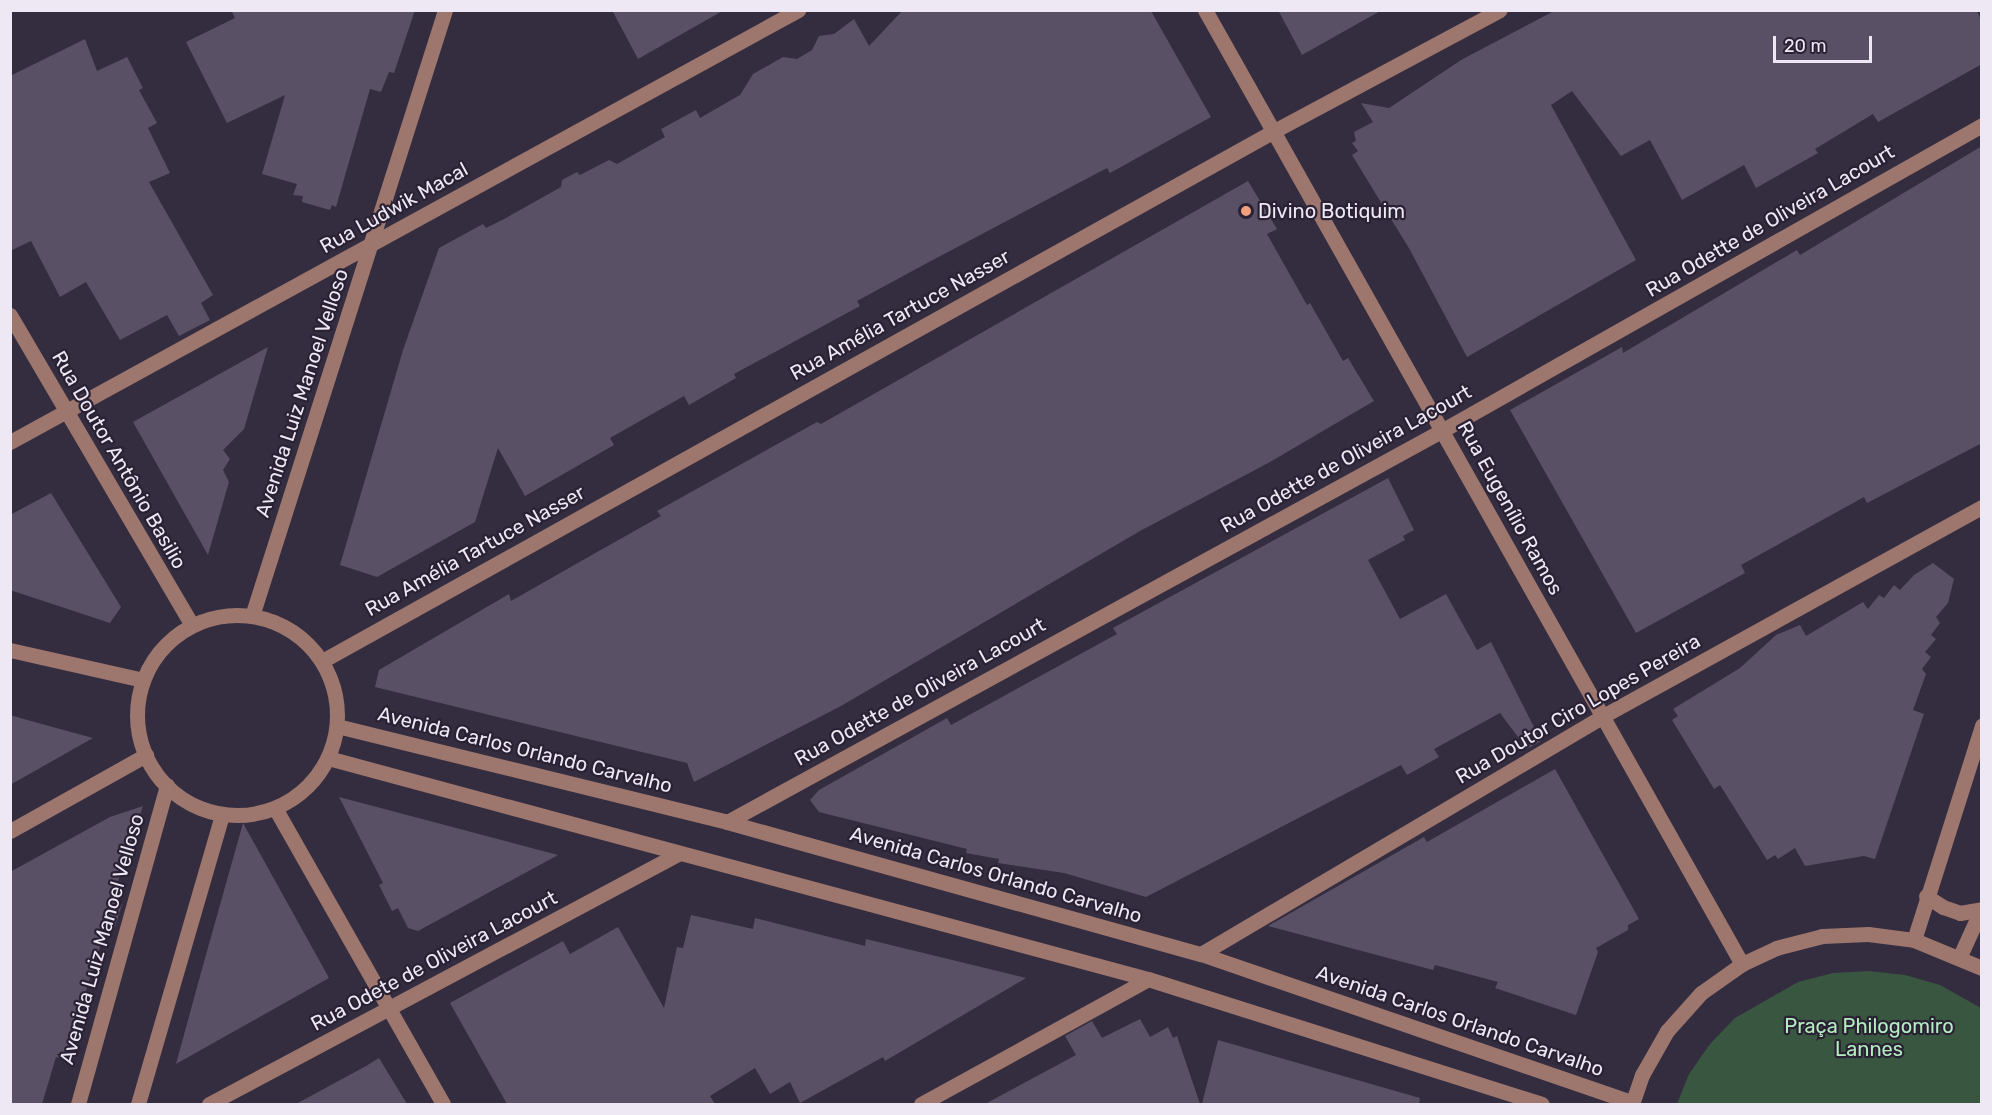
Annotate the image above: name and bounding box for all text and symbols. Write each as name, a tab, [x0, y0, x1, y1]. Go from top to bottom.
scale bar	[1776, 24, 1875, 62]
text: 20 m	[1784, 35, 1826, 57]
street label: Rua Odette de Oliveira Lacourt	[1641, 140, 1899, 302]
street label: Rua Ludwik Macal	[316, 157, 472, 259]
place label: Divino Botiquim	[1258, 199, 1405, 223]
marker: Divino Botiquim	[1239, 204, 1253, 218]
street label: Rua Amélia Tartuce Nasser	[785, 244, 1015, 386]
street label: Avenida Luiz Manoel Velloso	[250, 266, 354, 520]
street label: Rua Doutor Antônio Basilio	[46, 346, 192, 574]
street label: Rua Odette de Oliveira Lacourt	[1216, 380, 1476, 538]
street label: Rua Eugenílio Ramos	[1452, 417, 1568, 599]
street label: Rua Amélia Tartuce Nasser	[360, 480, 590, 622]
street label: Rua Odette de Oliveira Lacourt	[790, 613, 1050, 771]
street label: Rua Doutor Ciro Lopes Pereira	[1451, 629, 1705, 789]
street label: Avenida Carlos Orlando Carvalho	[375, 702, 675, 798]
street label: Avenida Luiz Manoel Velloso	[55, 811, 149, 1067]
street label: Avenida Carlos Orlando Carvalho	[847, 822, 1145, 928]
street label: Rua Odete de Oliveira Lacourt	[307, 886, 561, 1036]
street label: Avenida Carlos Orlando Carvalho	[1313, 960, 1607, 1082]
park label: Praça Philogomiro Lannes	[1784, 1015, 1954, 1062]

